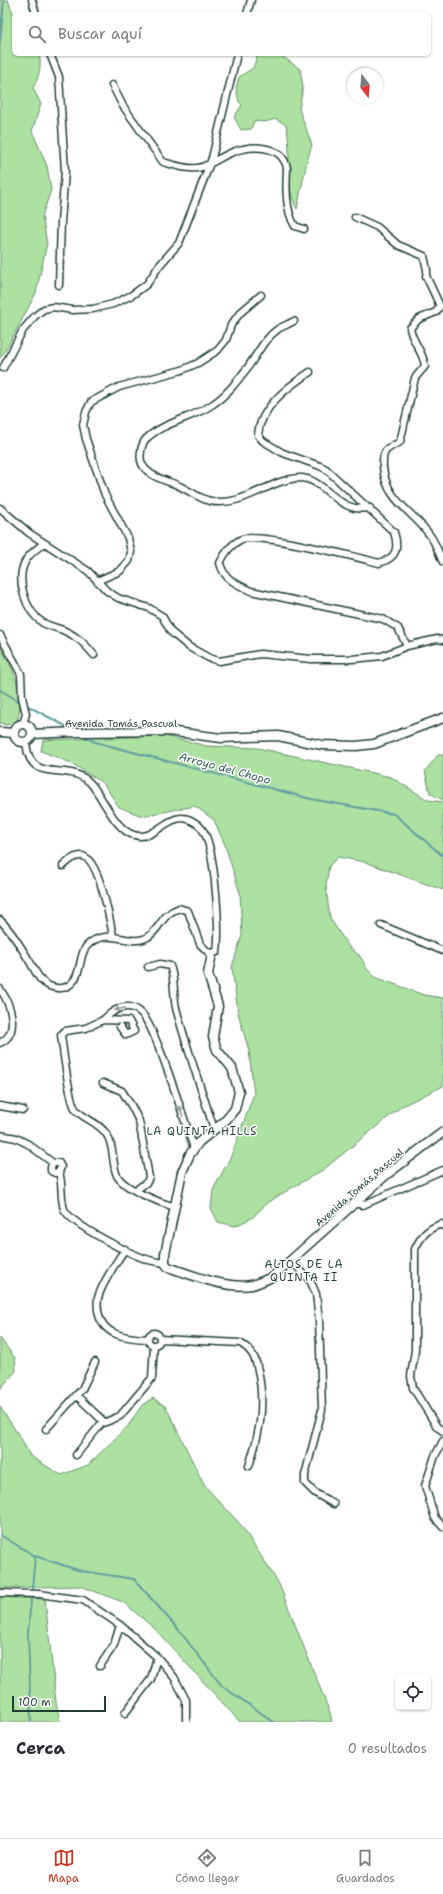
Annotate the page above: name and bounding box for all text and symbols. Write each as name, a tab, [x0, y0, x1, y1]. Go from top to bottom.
search box	[12, 12, 431, 56]
icon: search	[26, 23, 48, 45]
text: Buscar aquí	[58, 24, 142, 44]
north arrow	[347, 68, 383, 104]
street label: Avenida Tomás Pascual	[65, 717, 177, 730]
water label: Arroyo del Chopo	[177, 749, 273, 788]
one-way arrow	[113, 1006, 126, 1012]
one-way arrow	[178, 1105, 184, 1117]
district label: LA QUINTA HILLS	[147, 1124, 257, 1139]
street label: Avenida Tomás Pascual	[313, 1146, 406, 1229]
district label: ALTOS DE LA QUINTA II	[264, 1257, 344, 1285]
map controls	[395, 1674, 431, 1710]
button: locate	[395, 1674, 431, 1710]
scale bar	[12, 1694, 106, 1713]
text: 100 m	[18, 1695, 51, 1710]
text: Cerca	[16, 1737, 65, 1759]
text: 0 resultados	[348, 1740, 427, 1757]
tab: Mapa	[48, 1847, 79, 1886]
tab: Cómo llegar	[175, 1847, 239, 1886]
tab: Guardados	[336, 1847, 395, 1886]

